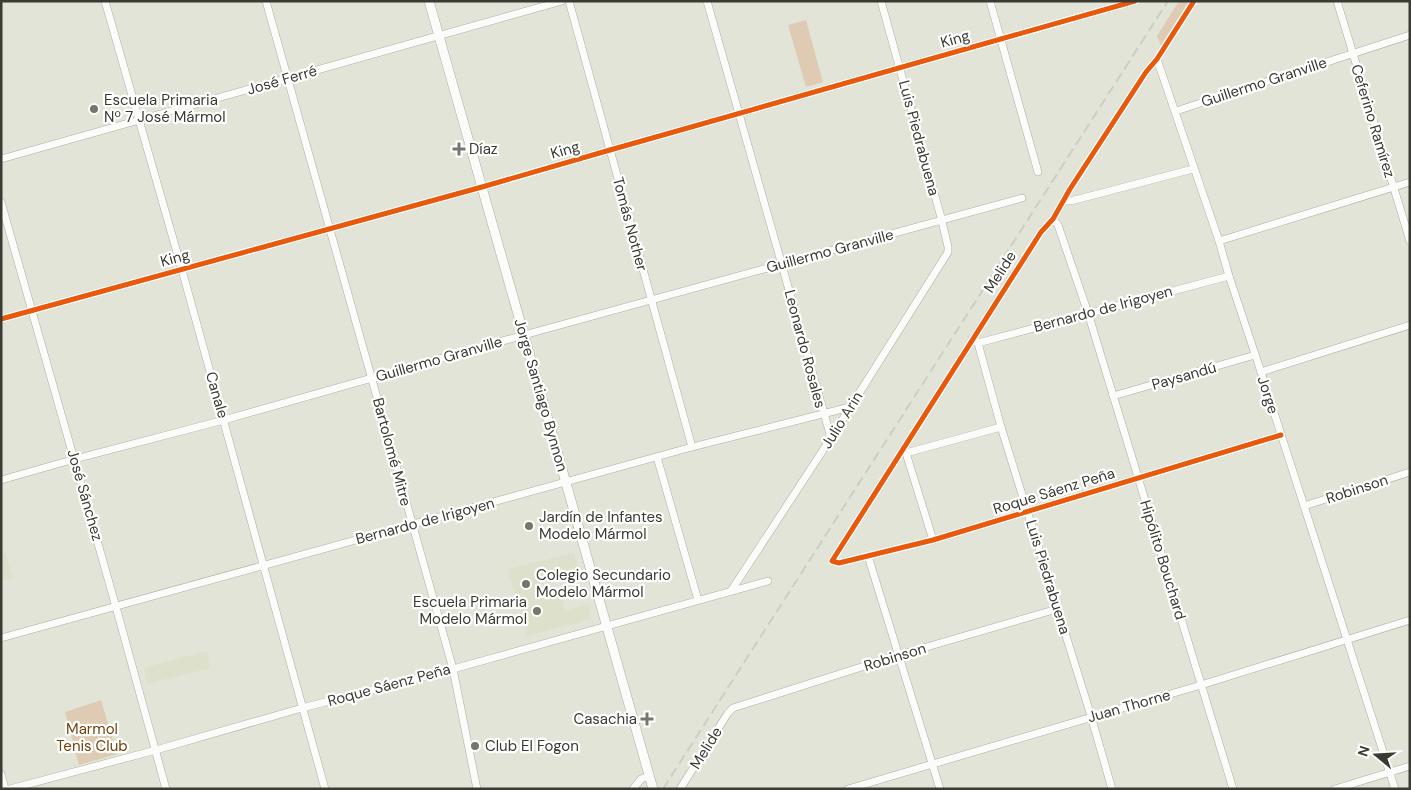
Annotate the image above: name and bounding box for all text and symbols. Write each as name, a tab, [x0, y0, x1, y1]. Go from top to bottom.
street label: King	[938, 25, 972, 53]
street label: Guillermo Granville	[1199, 52, 1329, 112]
street label: José Ferré	[245, 60, 319, 100]
street label: Ceferino Ramírez	[1346, 62, 1400, 180]
street label: Luis Piedrabuena	[894, 78, 944, 198]
place label: Escuela Primaria Nº 7 José Mármol	[104, 90, 226, 127]
marker: Escuela Primaria Nº 7 José Mármol	[88, 103, 100, 115]
street label: King	[548, 136, 582, 164]
place label: Díaz	[469, 139, 498, 159]
marker: Díaz	[453, 143, 465, 155]
street label: Tomás Nother	[608, 175, 652, 274]
street label: Guillermo Granville	[764, 224, 896, 278]
street label: King	[158, 245, 192, 271]
street label: Melide	[979, 247, 1021, 297]
street label: Bernardo de Irigoyen	[1031, 281, 1175, 337]
street label: Leonardo Rosales	[780, 288, 830, 410]
street label: Jorge Santiago Bynnon	[510, 316, 572, 474]
street label: Guillermo Granville	[373, 331, 505, 387]
street label: Paysandú	[1149, 357, 1219, 395]
street label: Canale	[201, 369, 233, 421]
street label: Jorge	[1253, 374, 1283, 416]
street label: Julio Arin	[817, 388, 867, 452]
street label: Bartolomé Mitre	[368, 396, 416, 508]
street label: José Sánchez	[62, 447, 108, 543]
street label: Roque Sáenz Peña	[991, 463, 1117, 519]
street label: Robinson	[1323, 470, 1391, 508]
street label: Bernardo de Irigoyen	[353, 493, 497, 549]
street label: Hipólito Bouchard	[1135, 498, 1191, 622]
place label: Jardín de Infantes Modelo Mármol	[539, 507, 663, 544]
street label: Luis Piedrabuena	[1021, 517, 1075, 637]
marker: Jardín de Infantes Modelo Mármol	[523, 520, 535, 532]
place label: Colegio Secundario Modelo Mármol	[536, 565, 671, 602]
marker: Colegio Secundario Modelo Mármol	[520, 578, 532, 590]
place label: Escuela Primaria Modelo Mármol	[413, 592, 527, 629]
marker: Escuela Primaria Modelo Mármol	[531, 605, 543, 617]
street label: Robinson	[861, 638, 929, 676]
street label: Roque Sáenz Peña	[325, 659, 453, 711]
street label: Juan Thorne	[1085, 685, 1173, 727]
place label: Casachia	[573, 709, 637, 729]
marker: Casachia	[641, 713, 653, 725]
park label: Marmol Tenis Club	[56, 719, 128, 756]
street label: Melide	[685, 723, 727, 773]
north arrow	[1351, 730, 1401, 780]
place label: Club El Fogon	[485, 736, 579, 756]
marker: Club El Fogon	[469, 740, 481, 752]
text: N	[1353, 743, 1374, 759]

